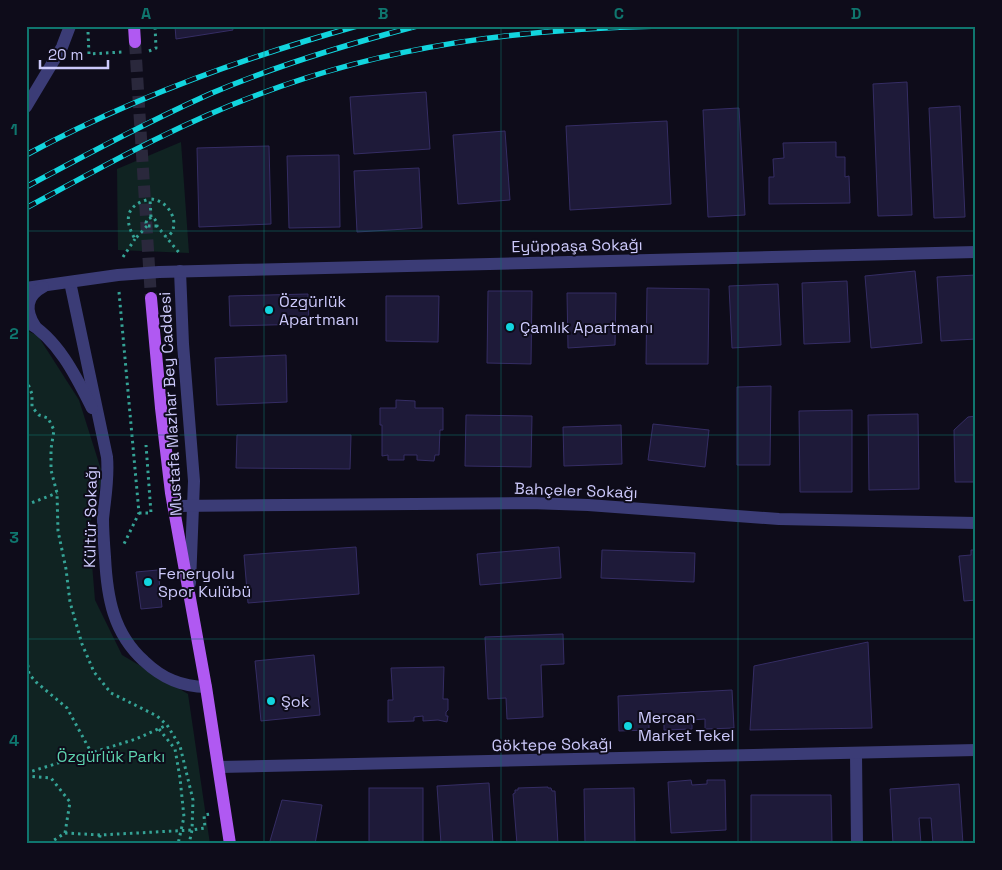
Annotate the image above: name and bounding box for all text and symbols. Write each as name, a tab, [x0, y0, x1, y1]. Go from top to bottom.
text: A	[141, 3, 151, 24]
text: B	[378, 3, 388, 24]
text: C	[614, 3, 624, 24]
text: D	[851, 3, 861, 24]
scale bar	[40, 38, 108, 70]
text: 20 m	[48, 45, 83, 64]
text: 1	[10, 119, 18, 140]
street label: Eyüppaşa Sokağı	[511, 234, 643, 257]
street label: Mustafa Mazhar Bey Caddesi	[154, 291, 187, 517]
place label: Özgürlük Apartmanı	[279, 291, 359, 330]
marker: Özgürlük Apartmanı	[263, 304, 275, 316]
place label: Çamlık Apartmanı	[520, 317, 653, 338]
marker: Çamlık Apartmanı	[504, 321, 516, 333]
text: 2	[9, 323, 19, 344]
street label: Kültür Sokağı	[79, 466, 102, 568]
street label: Bahçeler Sokağı	[514, 478, 638, 503]
text: 3	[9, 527, 19, 548]
place label: Feneryolu Spor Kulübü	[158, 563, 251, 602]
marker: Feneryolu Spor Kulübü	[142, 576, 154, 588]
place label: Şok	[281, 691, 310, 712]
marker: Şok	[265, 695, 277, 707]
place label: Mercan Market Tekel	[638, 707, 734, 746]
marker: Mercan Market Tekel	[622, 720, 634, 732]
text: 4	[9, 730, 19, 751]
street label: Göktepe Sokağı	[491, 733, 613, 756]
park label: Özgürlük Parkı	[57, 746, 165, 767]

